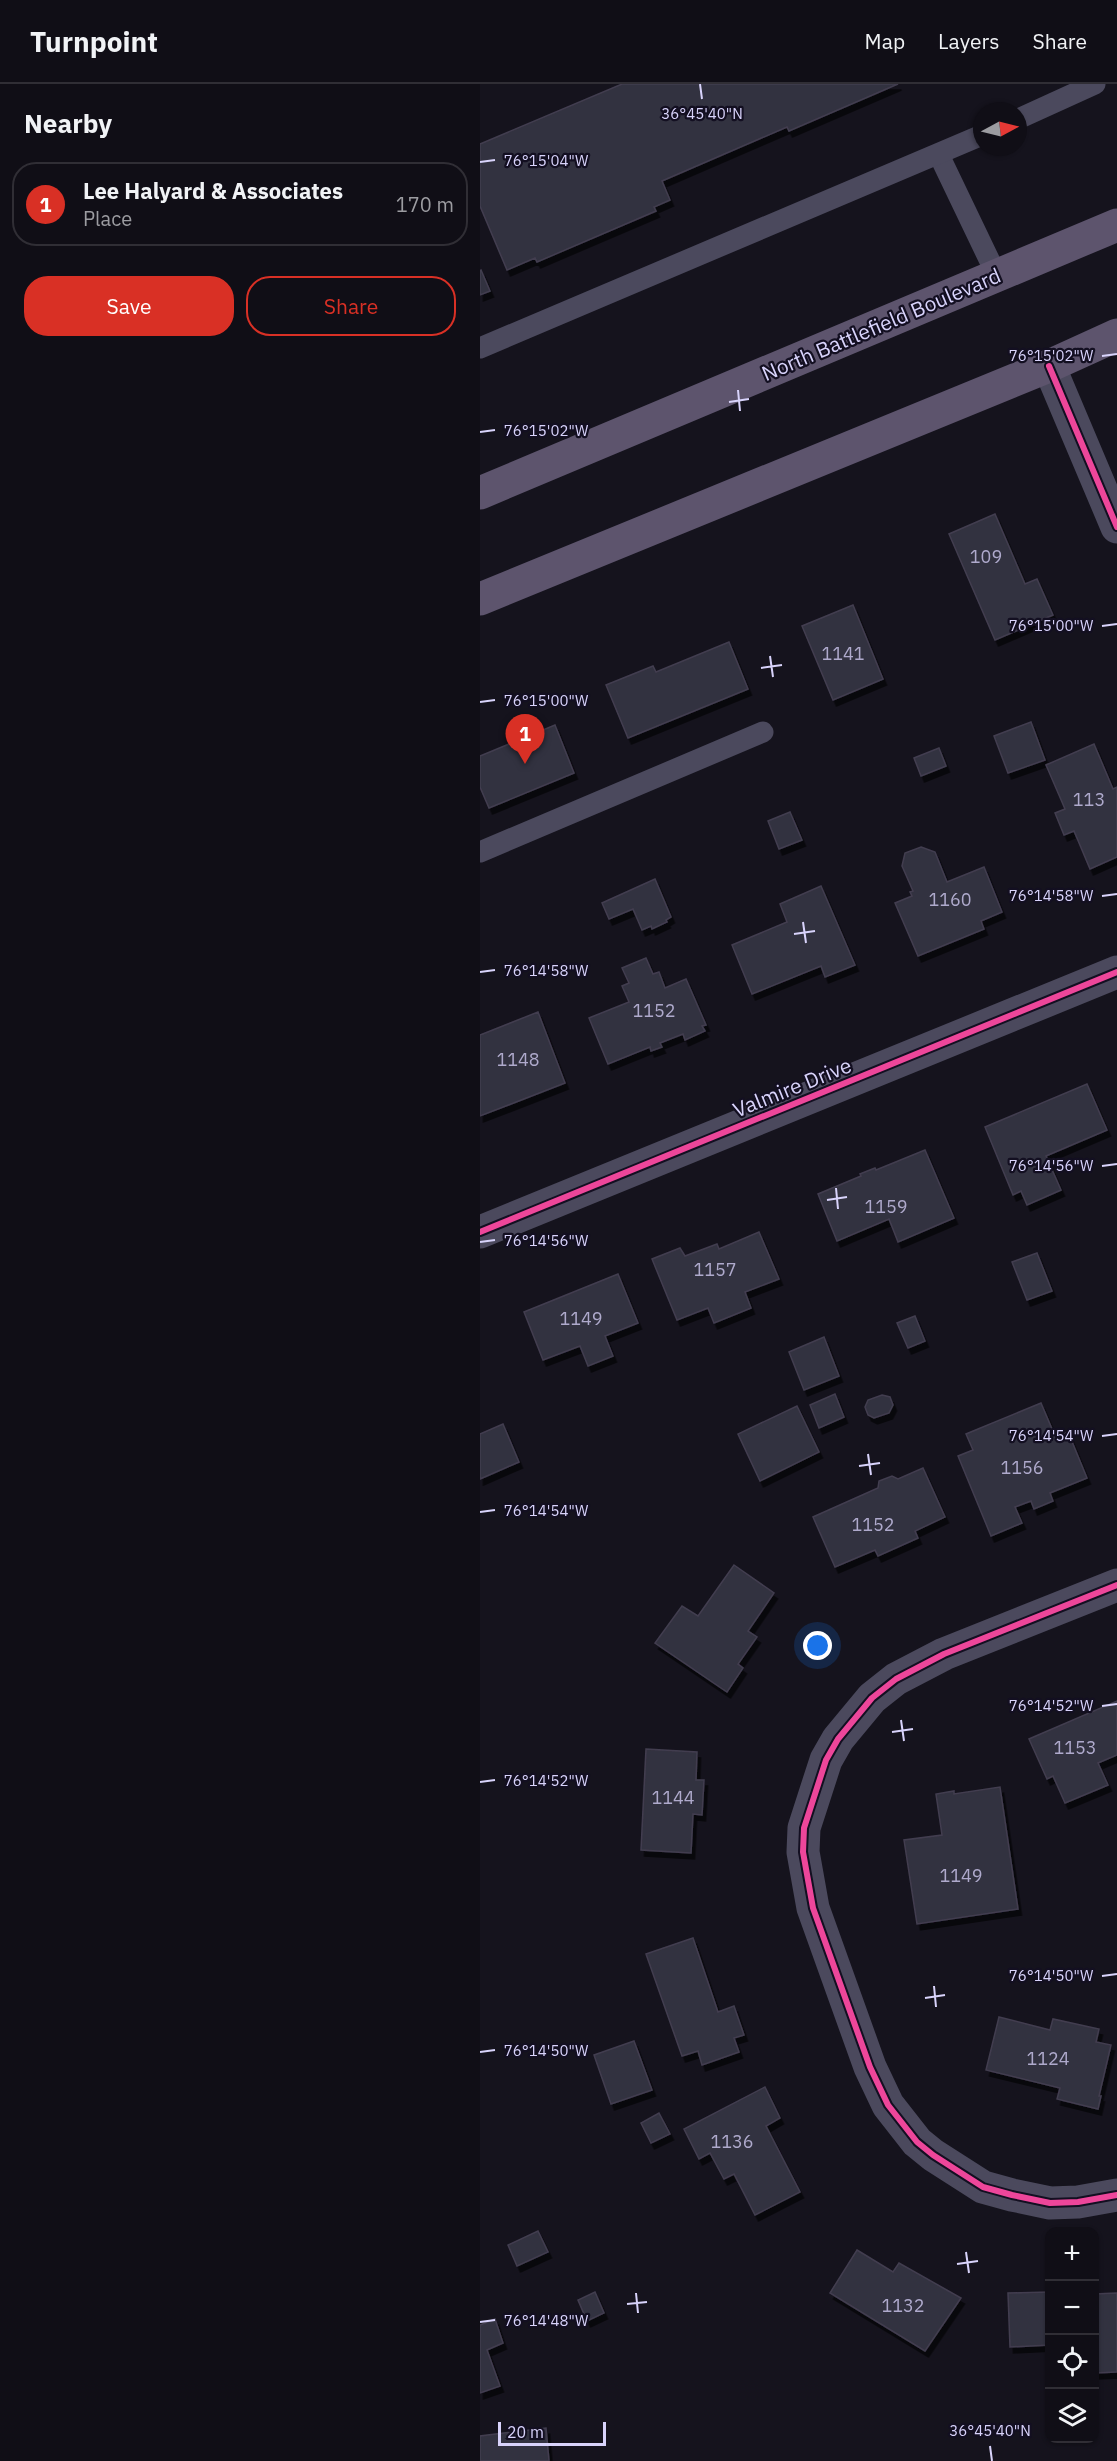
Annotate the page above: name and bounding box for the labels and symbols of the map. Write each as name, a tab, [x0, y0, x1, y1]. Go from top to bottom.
north arrow	[973, 102, 1027, 156]
text: 36°45'40"N	[661, 104, 743, 123]
text: 76°15'04"W	[504, 151, 589, 170]
street label: North Battlefield Boulevard	[757, 261, 1005, 387]
text: 76°15'02"W	[1009, 346, 1094, 365]
text: 76°15'02"W	[504, 421, 589, 440]
house number: 109	[970, 545, 1002, 568]
text: 76°15'00"W	[1009, 616, 1094, 635]
house number: 1141	[821, 642, 865, 665]
text: 76°15'00"W	[504, 691, 589, 710]
pin: 1	[506, 714, 544, 764]
house number: 113	[1073, 788, 1105, 811]
text: 76°14'58"W	[1009, 886, 1094, 905]
house number: 1160	[928, 888, 972, 911]
text: 76°14'58"W	[504, 961, 589, 980]
house number: 1152	[632, 999, 676, 1022]
house number: 1148	[496, 1048, 540, 1071]
street label: Valmire Drive	[729, 1051, 855, 1123]
text: 76°14'56"W	[1009, 1156, 1094, 1175]
house number: 1159	[864, 1195, 908, 1218]
text: 76°14'56"W	[504, 1231, 589, 1250]
house number: 1157	[693, 1258, 737, 1281]
house number: 1149	[559, 1307, 603, 1330]
text: 76°14'54"W	[1009, 1426, 1094, 1445]
house number: 1156	[1000, 1456, 1044, 1479]
text: 76°14'54"W	[504, 1501, 589, 1520]
house number: 1152	[851, 1513, 895, 1536]
your location	[803, 1631, 832, 1660]
text: 76°14'52"W	[1009, 1696, 1094, 1715]
house number: 1153	[1053, 1736, 1097, 1759]
text: 76°14'52"W	[504, 1771, 589, 1790]
house number: 1144	[651, 1786, 695, 1809]
house number: 1149	[939, 1864, 983, 1887]
text: 76°14'50"W	[1009, 1966, 1094, 1985]
text: 76°14'50"W	[504, 2041, 589, 2060]
house number: 1124	[1026, 2047, 1070, 2070]
house number: 1136	[710, 2130, 754, 2153]
house number: 1132	[881, 2294, 925, 2317]
text: 76°14'48"W	[504, 2311, 589, 2330]
scale bar	[498, 2419, 606, 2446]
text: 36°45'40"N	[949, 2421, 1031, 2440]

